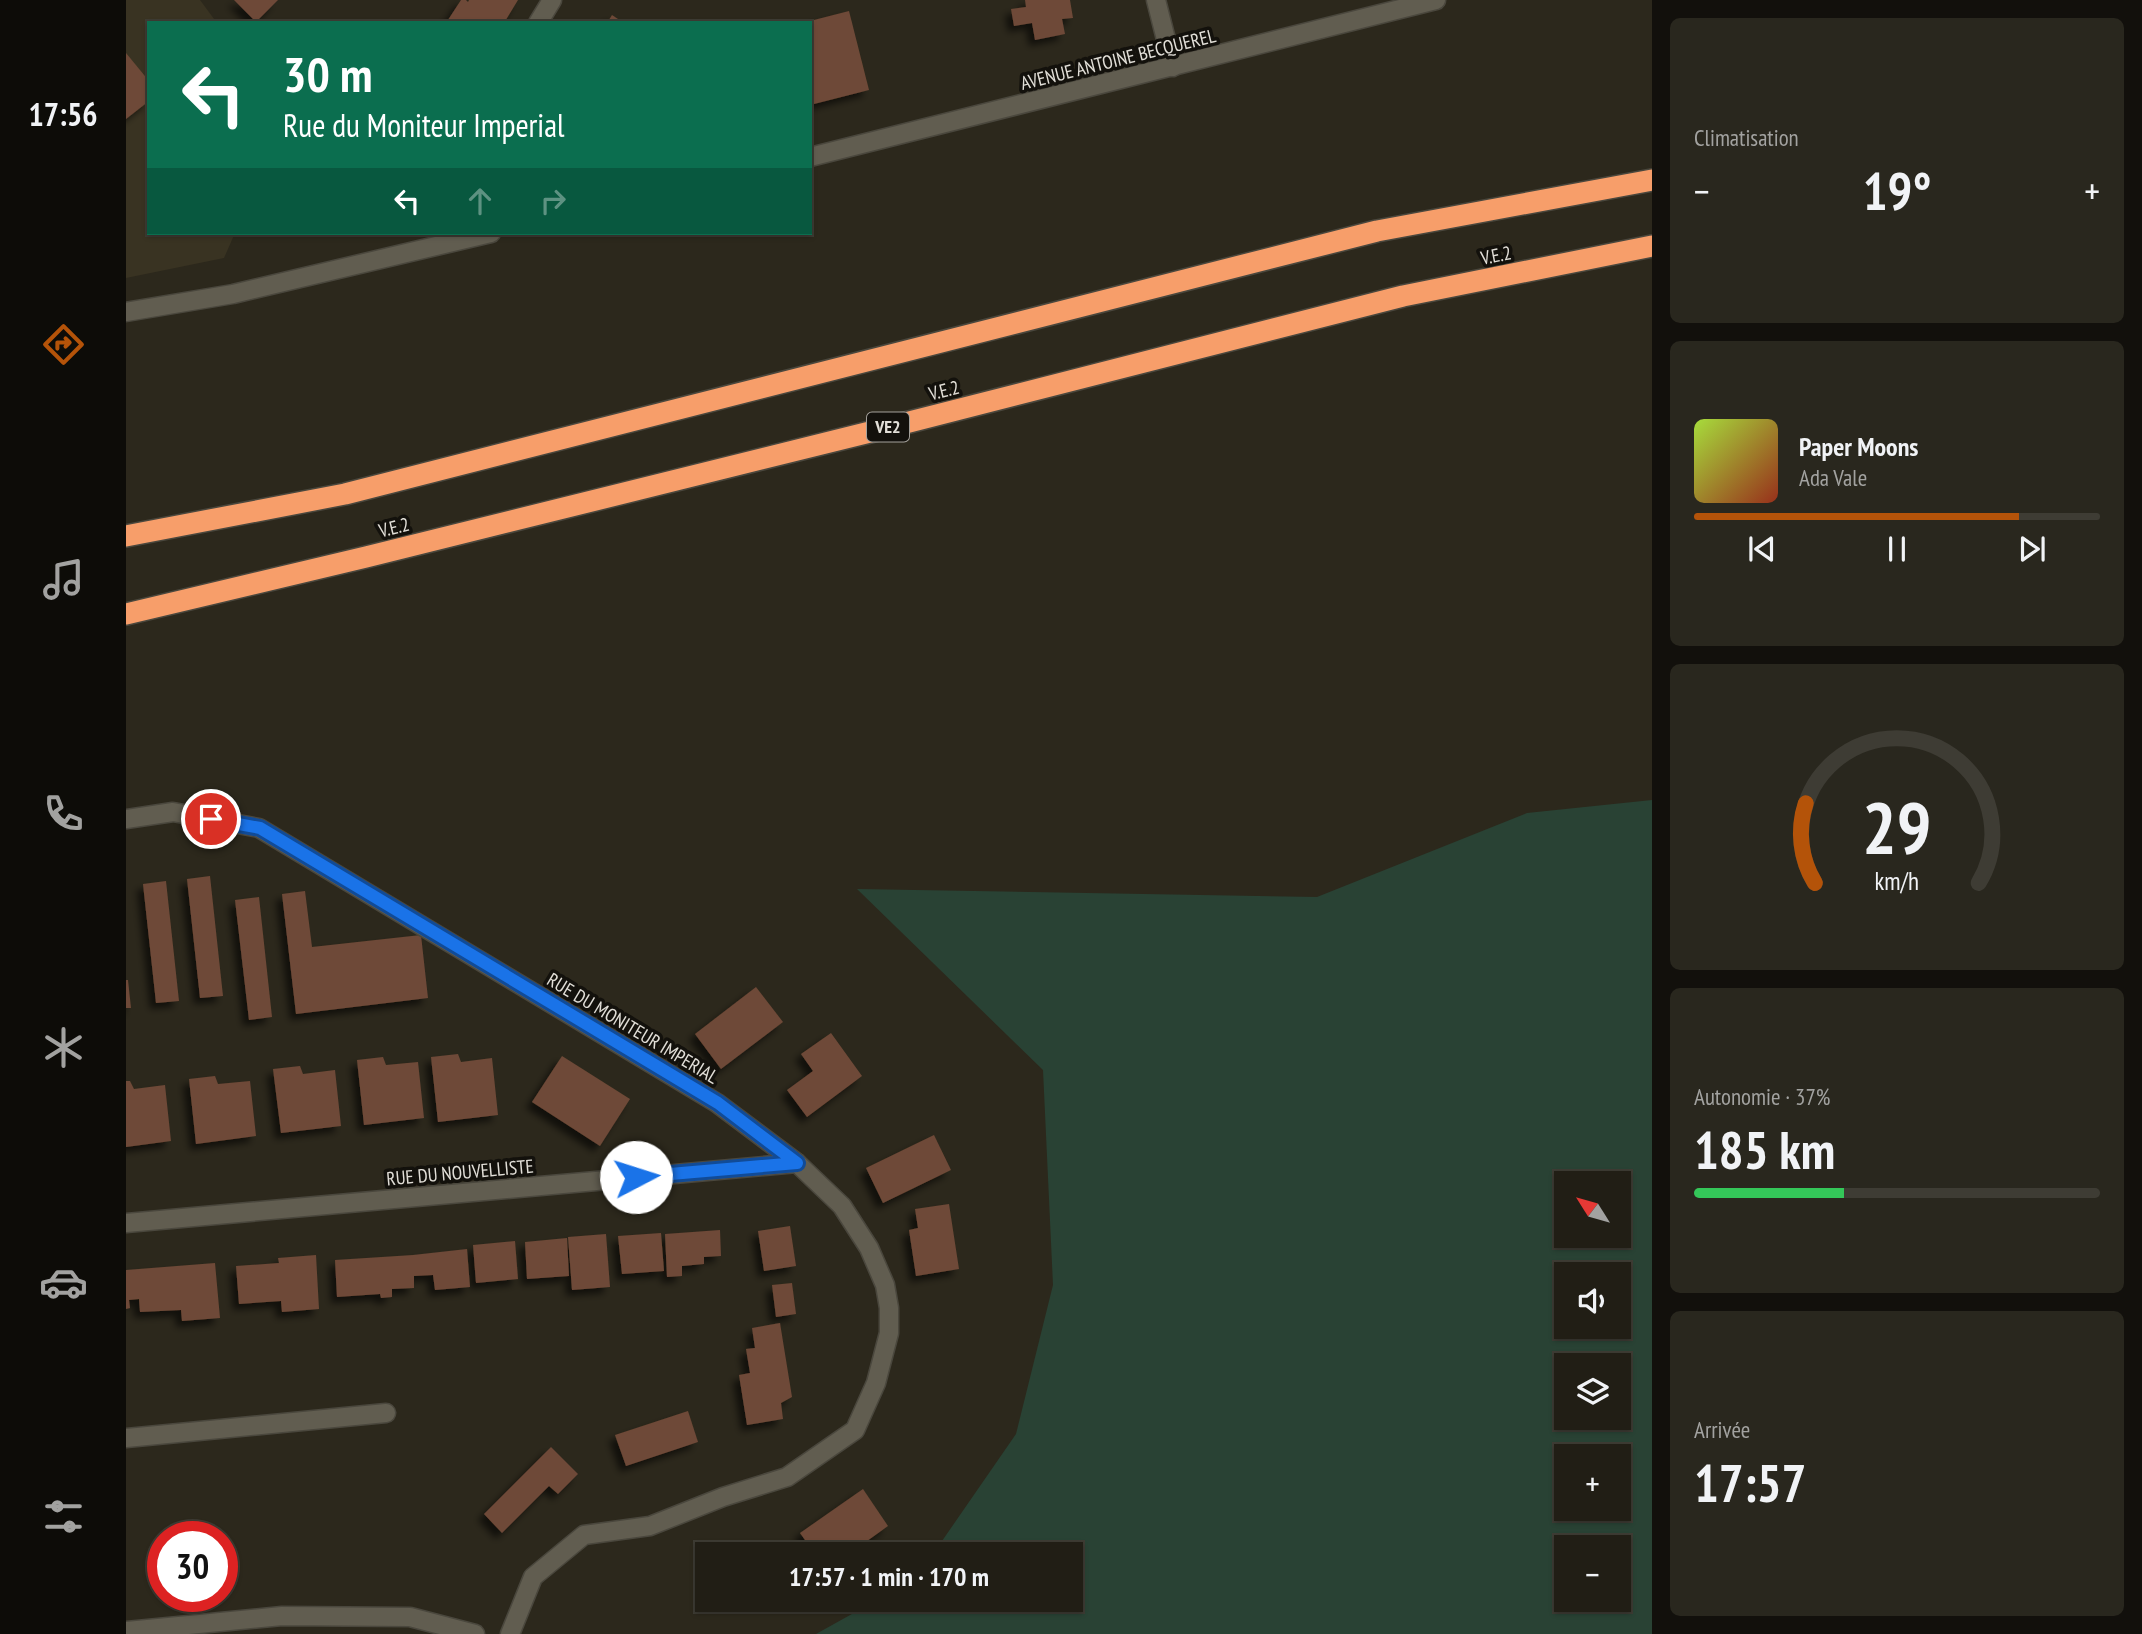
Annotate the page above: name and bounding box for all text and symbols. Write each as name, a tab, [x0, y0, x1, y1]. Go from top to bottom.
street label: AVENUE ANTOINE BECQUEREL	[1018, 23, 1218, 95]
text: 30 m	[283, 42, 372, 106]
icon: left	[168, 49, 259, 140]
text: 17:56	[28, 93, 98, 135]
text: Rue du Moniteur Imperial	[283, 104, 565, 146]
text: Climatisation	[1694, 123, 1799, 152]
text: 19°	[1863, 157, 1931, 224]
text: −	[1694, 166, 1710, 215]
text: +	[2084, 166, 2100, 215]
icon: left	[388, 182, 426, 220]
icon: ahead	[461, 182, 499, 220]
icon: right	[534, 182, 572, 220]
street label: V.E.2	[1478, 240, 1513, 270]
icon: directions	[39, 320, 88, 369]
street label: V.E.2	[925, 375, 962, 406]
road number: VE2	[867, 412, 909, 442]
text: Paper Moons	[1799, 430, 1918, 463]
text: Ada Vale	[1799, 463, 1867, 492]
street label: V.E.2	[375, 512, 412, 543]
icon: previous	[1743, 530, 1781, 568]
icon: pause	[1878, 530, 1916, 568]
icon: next	[2013, 530, 2051, 568]
icon: music	[39, 555, 88, 604]
text: 29	[1862, 779, 1932, 873]
icon: phone	[39, 789, 88, 838]
pin	[181, 789, 241, 849]
icon: arrive	[192, 800, 230, 838]
text: km/h	[1875, 865, 1919, 897]
street label: RUE DU MONITEUR IMPERIAL	[543, 967, 723, 1089]
icon: climate	[39, 1023, 88, 1072]
text: Autonomie · 37%	[1694, 1082, 1830, 1111]
text: 185 km	[1694, 1116, 1835, 1183]
position arrow	[599, 1140, 673, 1214]
street label: RUE DU NOUVELLISTE	[385, 1154, 535, 1190]
north arrow	[1554, 1171, 1631, 1248]
map controls	[1554, 1171, 1631, 1612]
icon: car	[39, 1258, 88, 1307]
button: sound	[1554, 1262, 1631, 1339]
button: layers	[1554, 1353, 1631, 1430]
text: Arrivée	[1694, 1415, 1750, 1444]
button: +	[1554, 1444, 1631, 1521]
text: 17:57	[1694, 1449, 1806, 1516]
icon: filters	[39, 1492, 88, 1541]
speed limit sign: 30	[147, 1521, 238, 1612]
button: −	[1554, 1535, 1631, 1612]
text: 17:57 · 1 min · 170 m	[789, 1560, 989, 1593]

